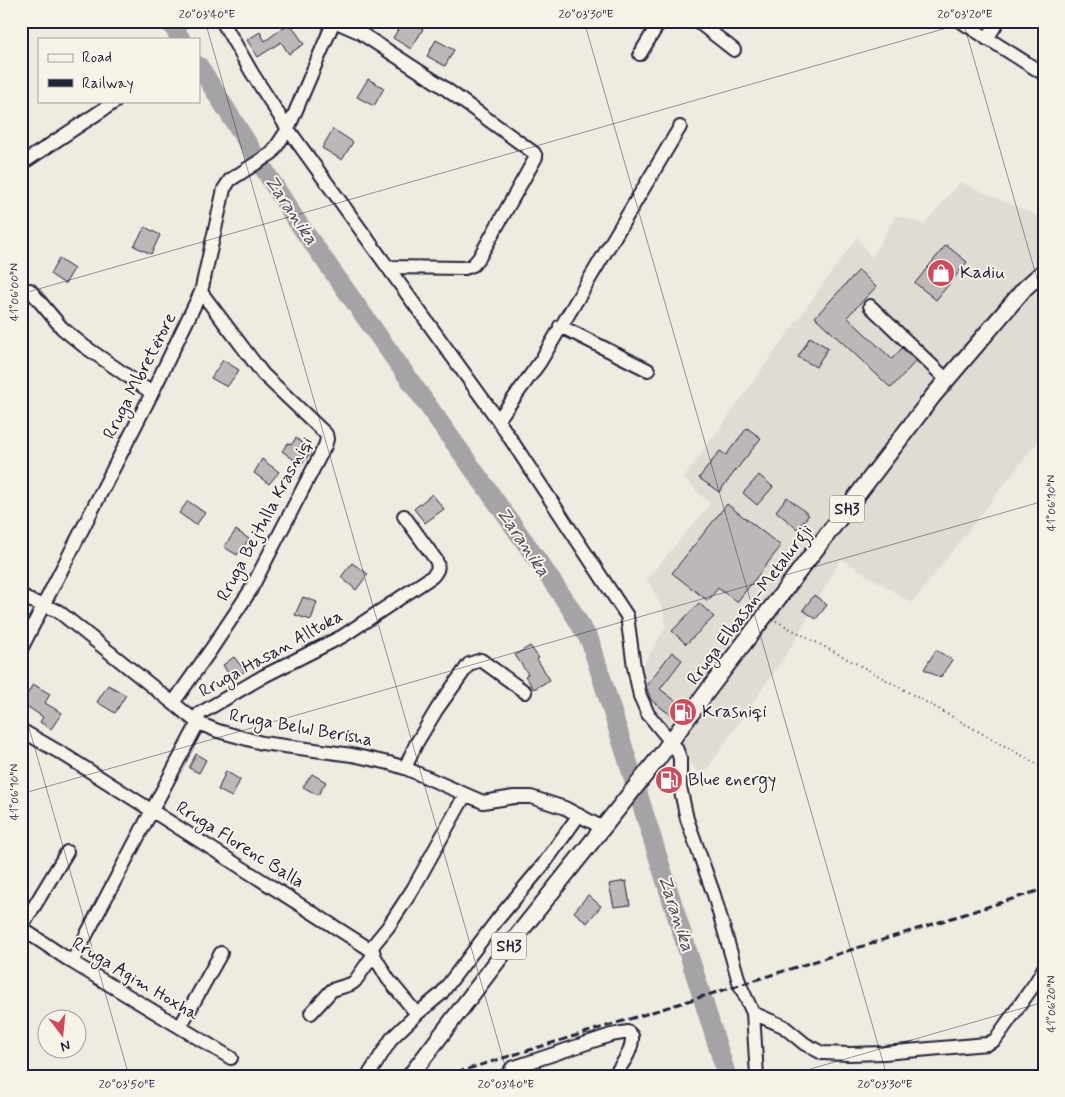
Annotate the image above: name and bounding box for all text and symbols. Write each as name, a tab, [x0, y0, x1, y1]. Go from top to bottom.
text: 20°03'40"E	[179, 7, 235, 23]
text: 20°03'30"E	[559, 7, 613, 23]
text: 20°03'20"E	[937, 7, 993, 23]
legend	[38, 38, 200, 102]
text: Road	[82, 48, 112, 68]
text: Railway	[82, 74, 134, 94]
water label: Zaranika	[258, 170, 324, 250]
shop icon: Kadiu	[926, 258, 956, 288]
place label: Kadiu	[960, 261, 1005, 285]
text: 41°06'00"N	[7, 263, 23, 321]
street label: Rruga Mbretërore	[98, 308, 183, 444]
street label: Rruga Bejtulla Krasniqi	[211, 433, 319, 606]
text: 41°06'10"N	[1044, 475, 1060, 531]
road number: SH3	[830, 496, 864, 522]
water label: Zaranika	[490, 502, 556, 582]
street label: Rruga Elbasan-Metalurgji	[682, 520, 820, 691]
street label: Rruga Hasan Alltoka	[195, 604, 348, 704]
fuel station icon: Krasniqi	[668, 697, 698, 727]
place label: Krasniqi	[702, 700, 767, 724]
street label: Rruga Belul Berisha	[227, 704, 375, 753]
text: 41°06'10"N	[7, 764, 23, 820]
fuel station icon: Blue energy	[654, 765, 684, 795]
place label: Blue energy	[688, 768, 776, 793]
street label: Rruga Florenc Balla	[171, 796, 309, 895]
water label: Zaranika	[652, 871, 700, 955]
street label: Rruga Agim Hoxha	[67, 932, 203, 1027]
road number: SH3	[492, 932, 526, 959]
text: 41°06'20"N	[1044, 975, 1060, 1033]
north arrow	[38, 1010, 88, 1060]
text: N	[58, 1036, 72, 1055]
text: 20°03'50"E	[99, 1077, 155, 1093]
text: 20°03'40"E	[478, 1077, 534, 1093]
text: 20°03'30"E	[858, 1077, 912, 1093]

